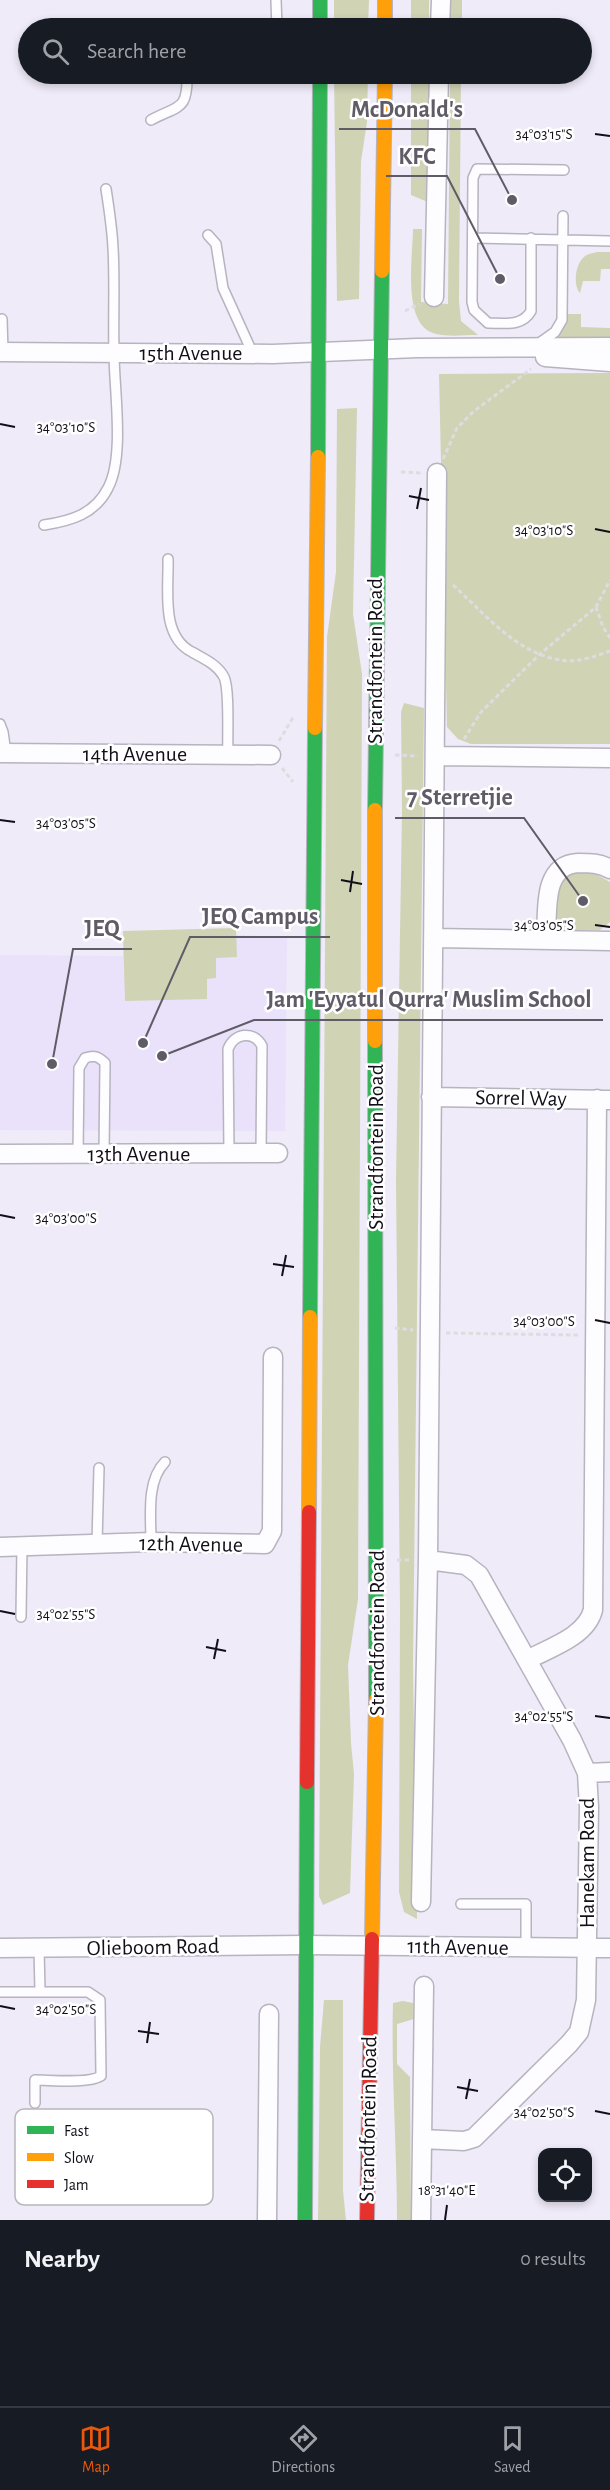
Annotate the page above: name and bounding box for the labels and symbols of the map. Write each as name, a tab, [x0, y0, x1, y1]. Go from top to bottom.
callout: McDonald's	[339, 87, 475, 129]
text: McDonald's	[351, 98, 463, 122]
text: 34°03'15"S	[515, 127, 573, 142]
callout: KFC	[386, 134, 447, 176]
text: KFC	[398, 145, 436, 169]
street label: 15th Avenue	[140, 342, 242, 364]
text: 34°03'10"S	[37, 420, 95, 435]
text: 34°03'10"S	[515, 523, 573, 538]
street label: Strandfontein Road	[364, 578, 386, 744]
street label: 14th Avenue	[83, 743, 187, 765]
callout: 7 Sterretjie	[395, 776, 524, 818]
text: 7 Sterretjie	[407, 786, 513, 810]
text: 34°03'05"S	[36, 816, 96, 831]
callout: JEQ Campus	[190, 895, 330, 937]
text: JEQ Campus	[202, 905, 318, 929]
callout: JEQ	[73, 907, 132, 949]
text: JEQ	[84, 917, 122, 941]
text: 34°03'05"S	[514, 918, 574, 933]
callout: Jam 'Eyyatul Qurra' Muslim School	[254, 978, 603, 1020]
text: Jam 'Eyyatul Qurra' Muslim School	[266, 988, 592, 1012]
street label: Strandfontein Road	[365, 1064, 387, 1230]
street label: Sorrel Way	[475, 1086, 568, 1110]
street label: 13th Avenue	[88, 1143, 190, 1165]
text: 34°03'00"S	[35, 1211, 97, 1226]
text: 34°03'00"S	[513, 1314, 575, 1329]
street label: 12th Avenue	[139, 1532, 243, 1556]
street label: Strandfontein Road	[366, 1550, 388, 1716]
text: 34°02'55"S	[37, 1607, 95, 1622]
text: 34°02'55"S	[515, 1709, 573, 1724]
street label: Hanekam Road	[576, 1798, 598, 1928]
street label: Olieboom Road	[87, 1935, 219, 1959]
street label: 11th Avenue	[407, 1935, 509, 1959]
text: 34°02'50"S	[36, 2002, 96, 2017]
street label: Strandfontein Road	[356, 2036, 380, 2202]
text: 34°02'50"S	[514, 2105, 574, 2120]
legend	[15, 2109, 213, 2205]
text: Fast	[64, 2123, 89, 2139]
text: Slow	[64, 2150, 94, 2166]
text: Jam	[64, 2177, 89, 2193]
text: 18°31'40"E	[418, 2183, 476, 2198]

